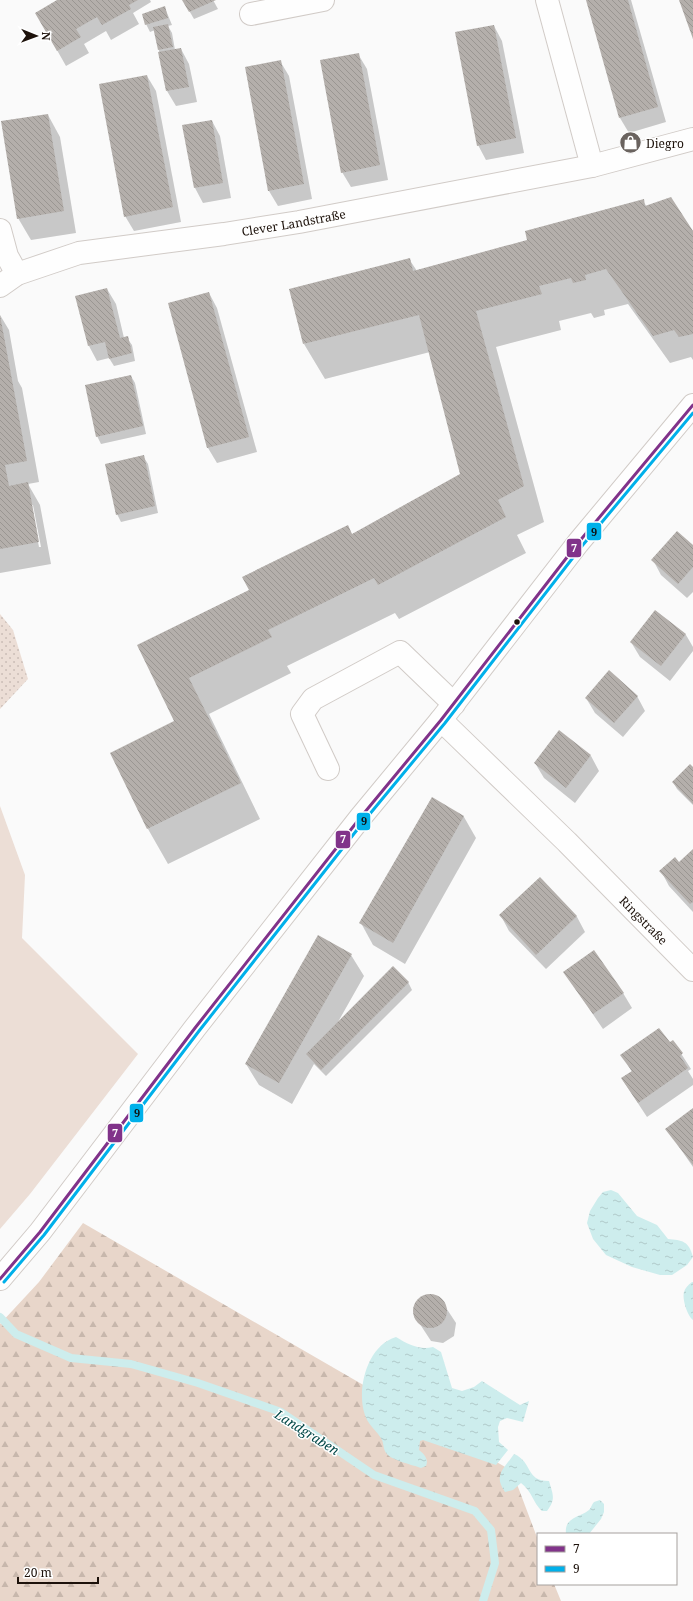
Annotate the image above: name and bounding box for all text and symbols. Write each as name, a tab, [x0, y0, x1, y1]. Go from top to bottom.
north arrow	[16, 16, 56, 56]
text: N	[39, 32, 54, 41]
shop icon: Diegro	[617, 130, 643, 156]
place label: Diegro	[646, 135, 684, 152]
street label: Clever Landstraße	[240, 205, 347, 240]
line badge: 9	[586, 522, 602, 541]
text: 9	[591, 524, 597, 539]
line badge: 7	[566, 538, 582, 558]
text: 7	[571, 540, 577, 555]
unlabelled marker	[512, 617, 522, 627]
line badge: 9	[356, 812, 371, 831]
text: 9	[361, 813, 367, 828]
line badge: 7	[335, 830, 351, 849]
text: 7	[340, 831, 346, 846]
street label: Ringstraße	[616, 892, 672, 948]
line badge: 9	[129, 1103, 144, 1123]
text: 9	[134, 1105, 140, 1120]
line badge: 7	[107, 1123, 123, 1143]
text: 7	[112, 1125, 118, 1140]
water label: Landgraben	[270, 1404, 343, 1459]
legend	[537, 1533, 677, 1585]
text: 7	[573, 1540, 580, 1557]
scale bar	[18, 1559, 98, 1585]
text: 9	[573, 1560, 580, 1577]
text: 20 m	[24, 1564, 52, 1581]

